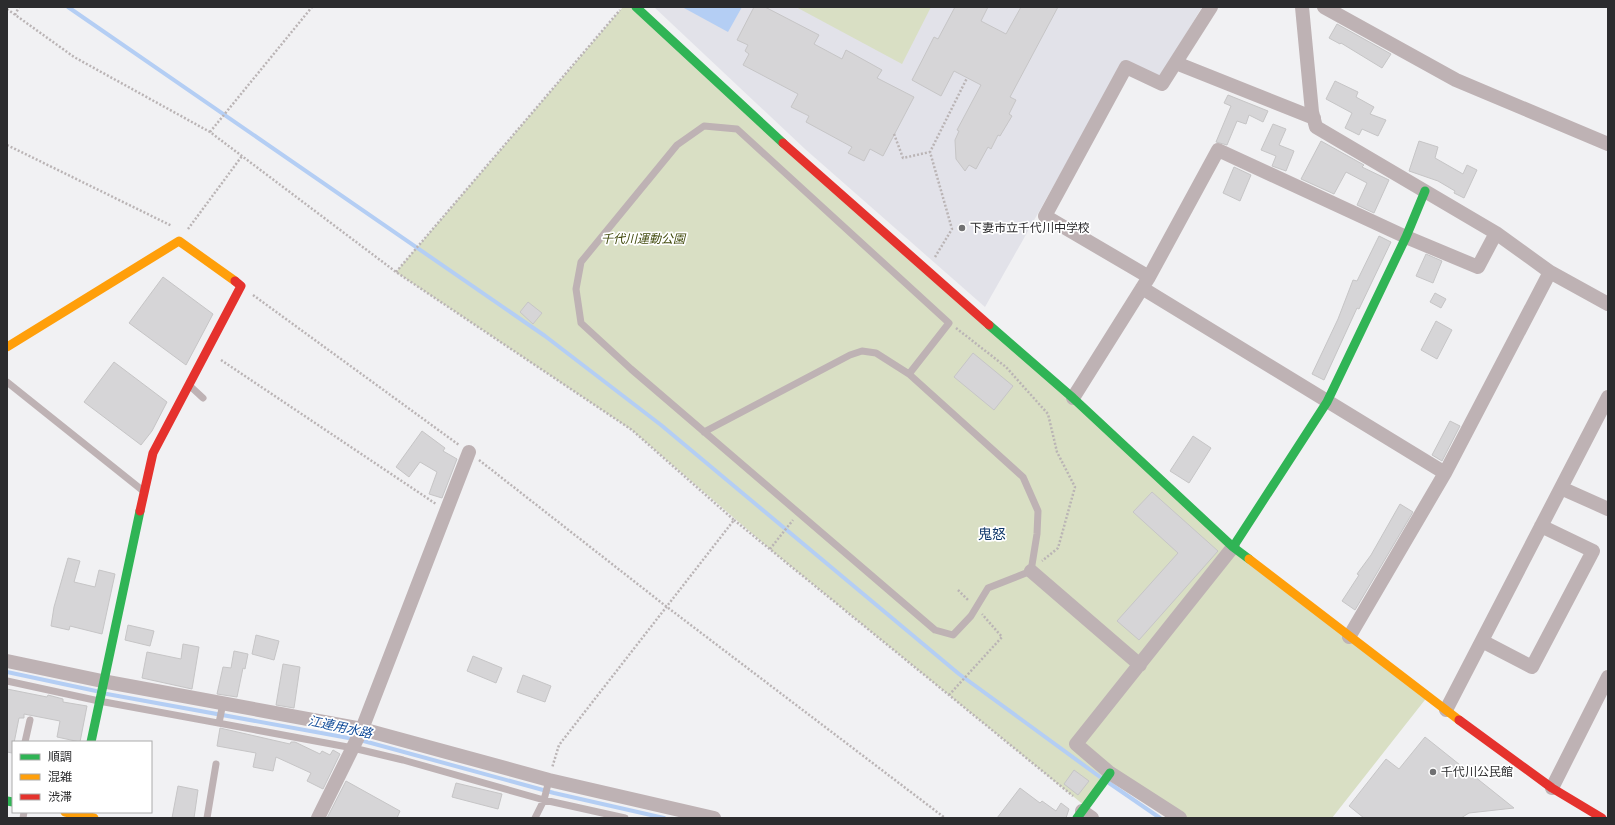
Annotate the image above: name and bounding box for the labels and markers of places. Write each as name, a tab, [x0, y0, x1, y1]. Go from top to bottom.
place label: 下妻市立千代川中学校	[970, 221, 1090, 235]
marker: 下妻市立千代川中学校	[957, 223, 967, 233]
place label: 千代川公民館	[1441, 765, 1513, 779]
marker: 千代川公民館	[1428, 767, 1438, 777]

